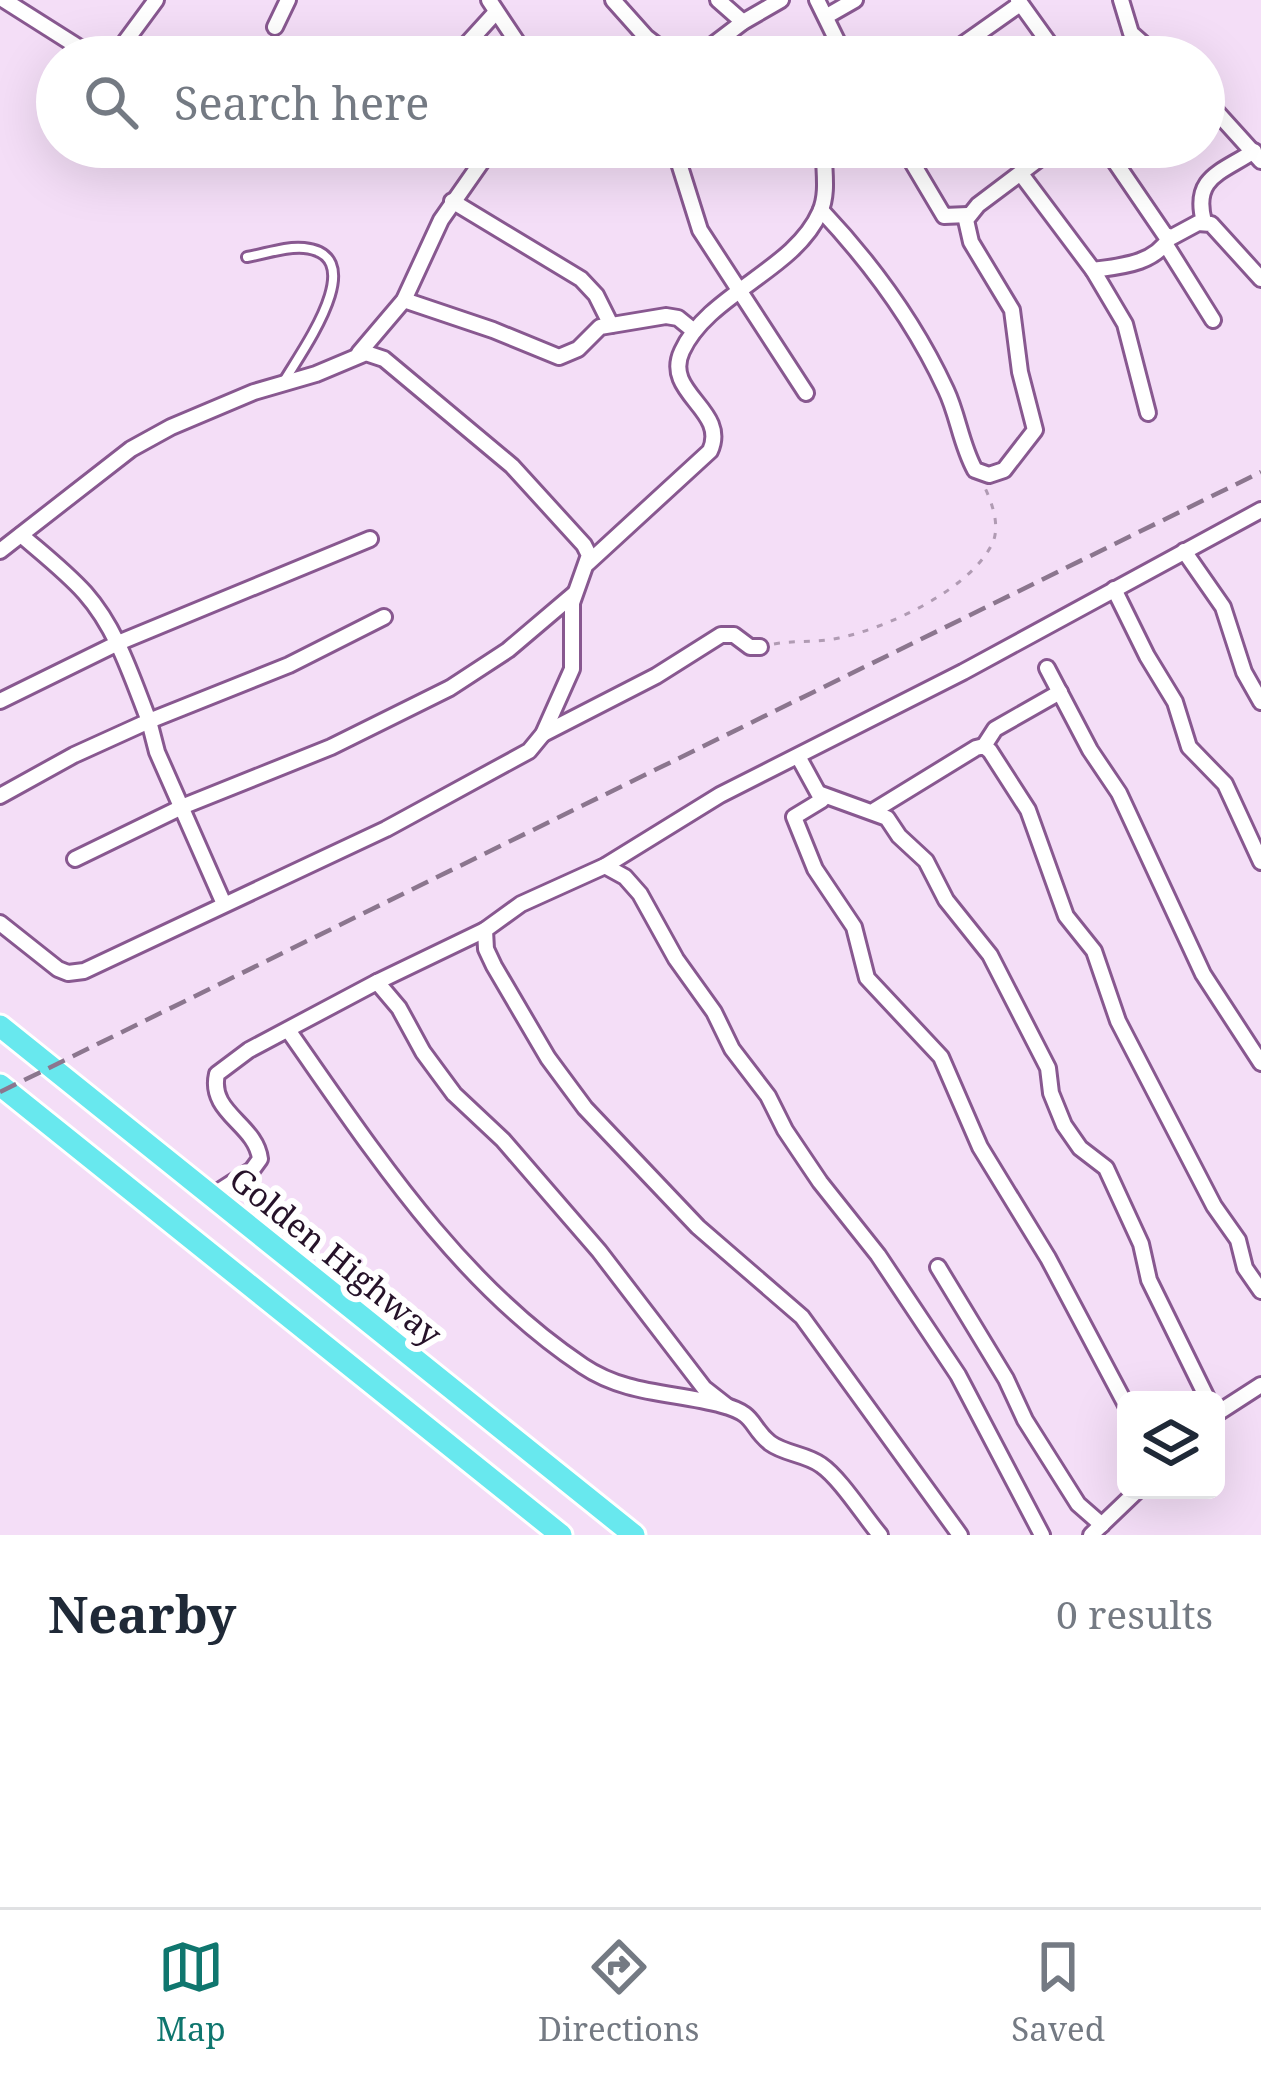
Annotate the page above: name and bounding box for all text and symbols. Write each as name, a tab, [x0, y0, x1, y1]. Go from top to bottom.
search box	[36, 36, 1225, 168]
icon: search	[78, 69, 144, 135]
text: Search here	[174, 72, 429, 133]
street label: Golden Highway	[220, 1156, 452, 1356]
map controls	[1117, 1391, 1225, 1499]
button: layers	[1117, 1391, 1225, 1499]
text: Nearby	[48, 1578, 236, 1648]
text: 0 results	[1056, 1587, 1213, 1640]
tab: Map	[156, 1934, 226, 2051]
tab: Directions	[538, 1934, 699, 2051]
tab: Saved	[1011, 1934, 1105, 2051]

